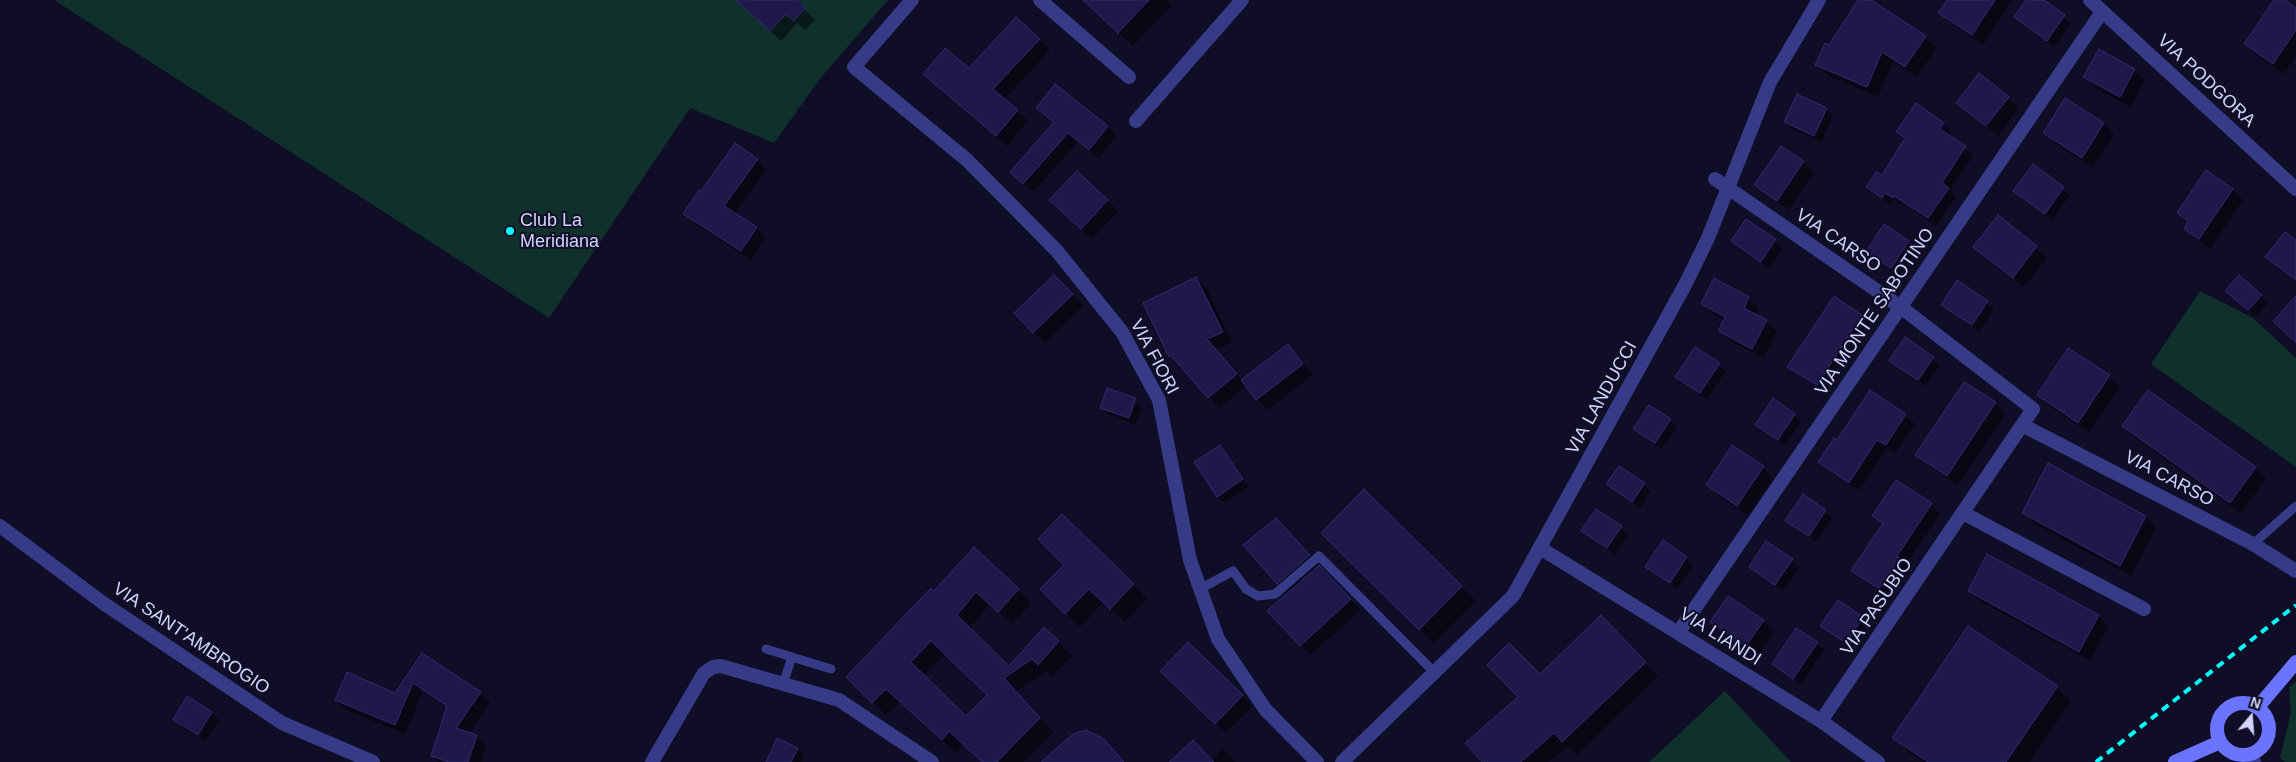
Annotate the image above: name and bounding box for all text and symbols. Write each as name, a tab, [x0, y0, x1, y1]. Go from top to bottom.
street label: VIA PODGORA	[2153, 30, 2259, 132]
street label: VIA CARSO	[1791, 205, 1885, 277]
place label: Club La Meridiana	[520, 210, 599, 252]
street label: VIA MONTE SABOTINO	[1811, 224, 1939, 400]
marker: Club La Meridiana	[504, 225, 516, 237]
street label: VIA FIORI	[1125, 316, 1183, 398]
street label: VIA LANDUCCI	[1562, 338, 1642, 458]
street label: VIA CARSO	[2121, 446, 2217, 512]
street label: VIA PASUBIO	[1837, 554, 1917, 660]
street label: VIA SANT'AMBROGIO	[108, 578, 274, 700]
street label: VIA LIANDI	[1675, 603, 1765, 671]
north arrow	[2226, 692, 2276, 742]
text: N	[2248, 694, 2263, 712]

